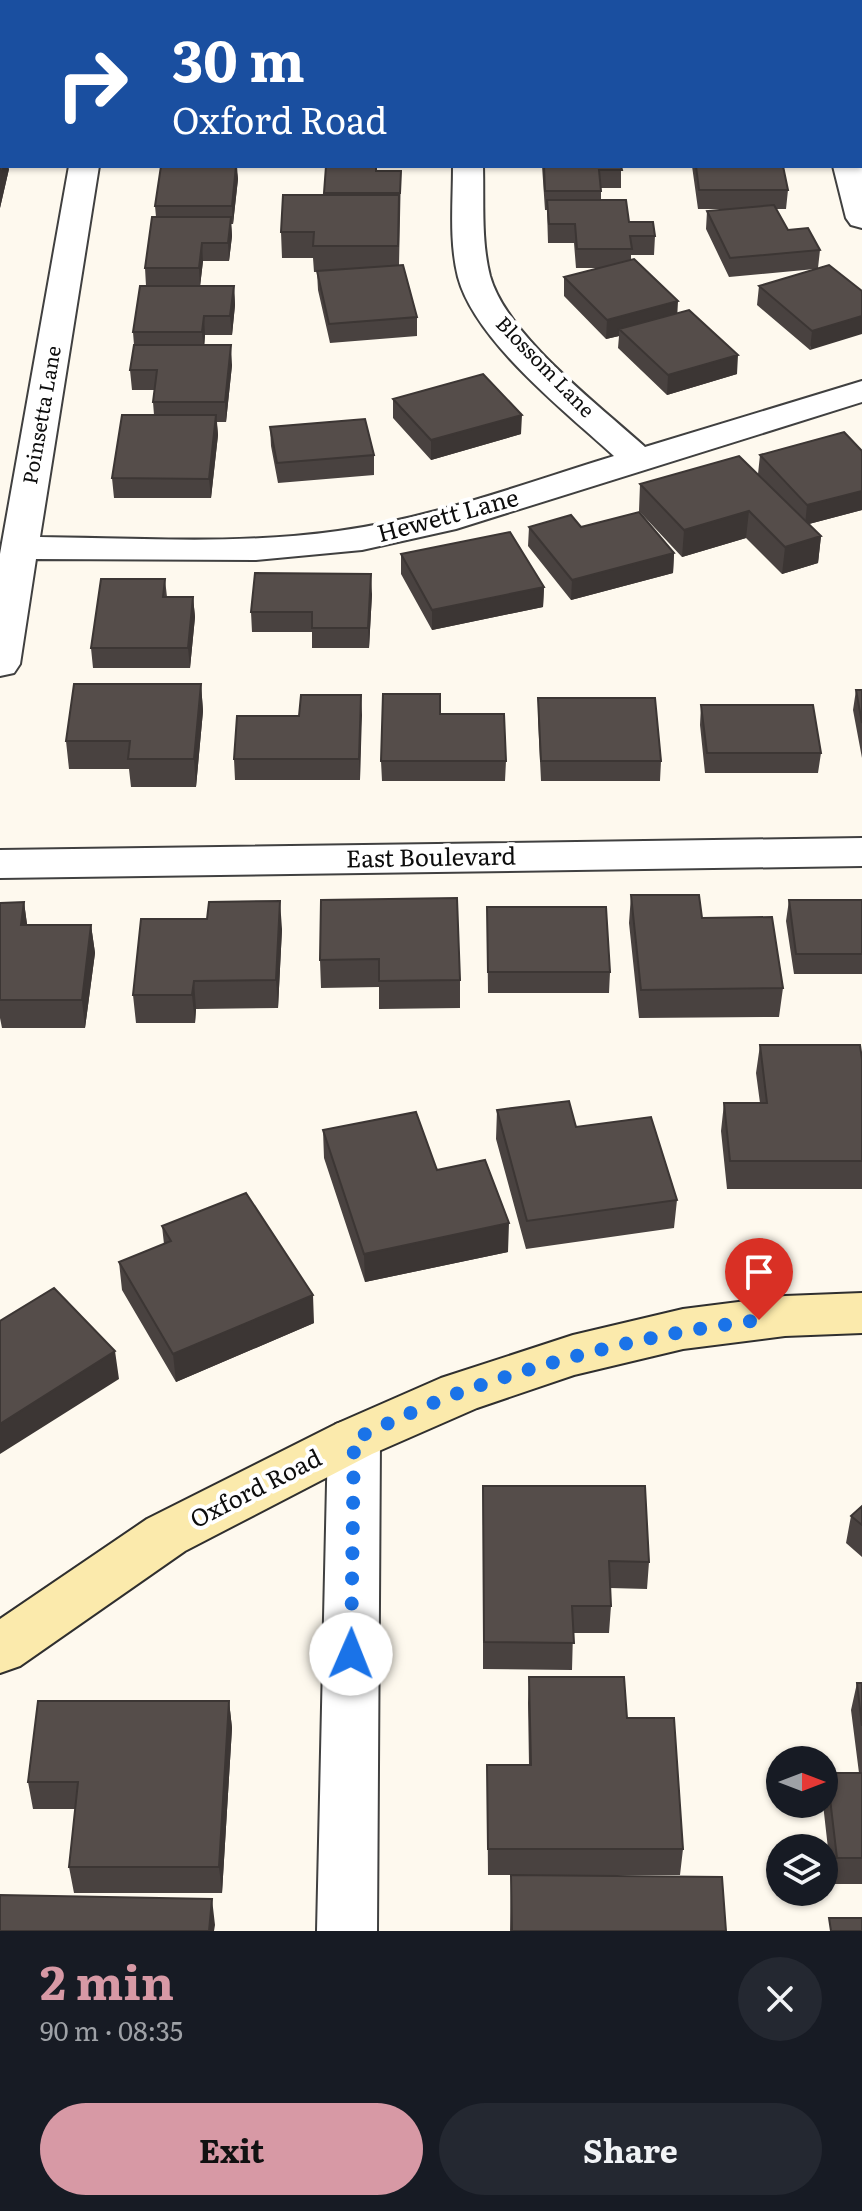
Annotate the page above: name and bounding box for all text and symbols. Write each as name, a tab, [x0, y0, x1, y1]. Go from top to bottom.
text: 30 m	[172, 16, 305, 99]
icon: right	[40, 32, 144, 136]
text: Oxford Road	[172, 92, 387, 145]
street label: Blossom Lane	[490, 308, 603, 423]
street label: Poinsetta Lane	[13, 343, 67, 486]
street label: Hewett Lane	[373, 478, 522, 549]
street label: East Boulevard	[345, 837, 517, 874]
pin	[725, 1238, 793, 1320]
icon: arrive	[737, 1250, 781, 1294]
street label: Oxford Road	[183, 1438, 327, 1535]
position arrow	[309, 1612, 393, 1696]
north arrow	[766, 1746, 838, 1818]
map controls	[766, 1746, 838, 1906]
button: layers	[766, 1834, 838, 1906]
text: 2 min	[40, 1944, 174, 2015]
button: close	[738, 1957, 822, 2041]
text: 90 m · 08:35	[40, 2010, 183, 2049]
button: Exit	[40, 2103, 423, 2195]
button: Share	[439, 2103, 822, 2195]

